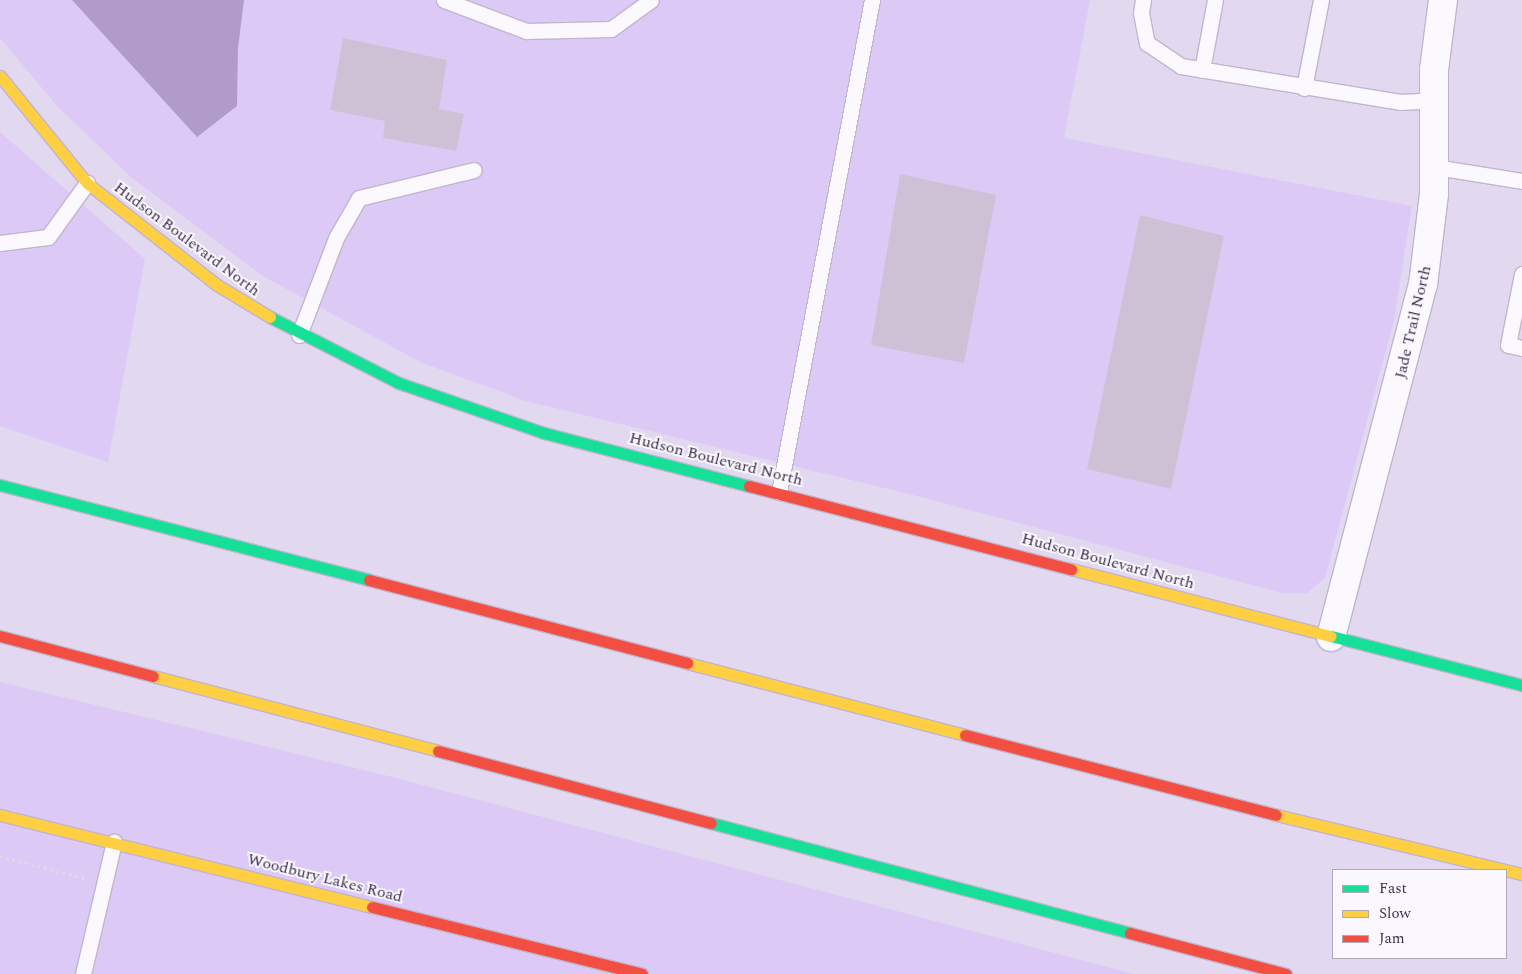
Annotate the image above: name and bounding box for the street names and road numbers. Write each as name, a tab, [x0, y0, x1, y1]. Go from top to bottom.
street label: Hudson Boulevard North	[110, 178, 264, 300]
street label: Jade Trail North	[1391, 264, 1435, 380]
street label: Hudson Boulevard North	[627, 428, 805, 490]
street label: Hudson Boulevard North	[1020, 529, 1196, 593]
street label: Woodbury Lakes Road	[246, 849, 404, 907]

